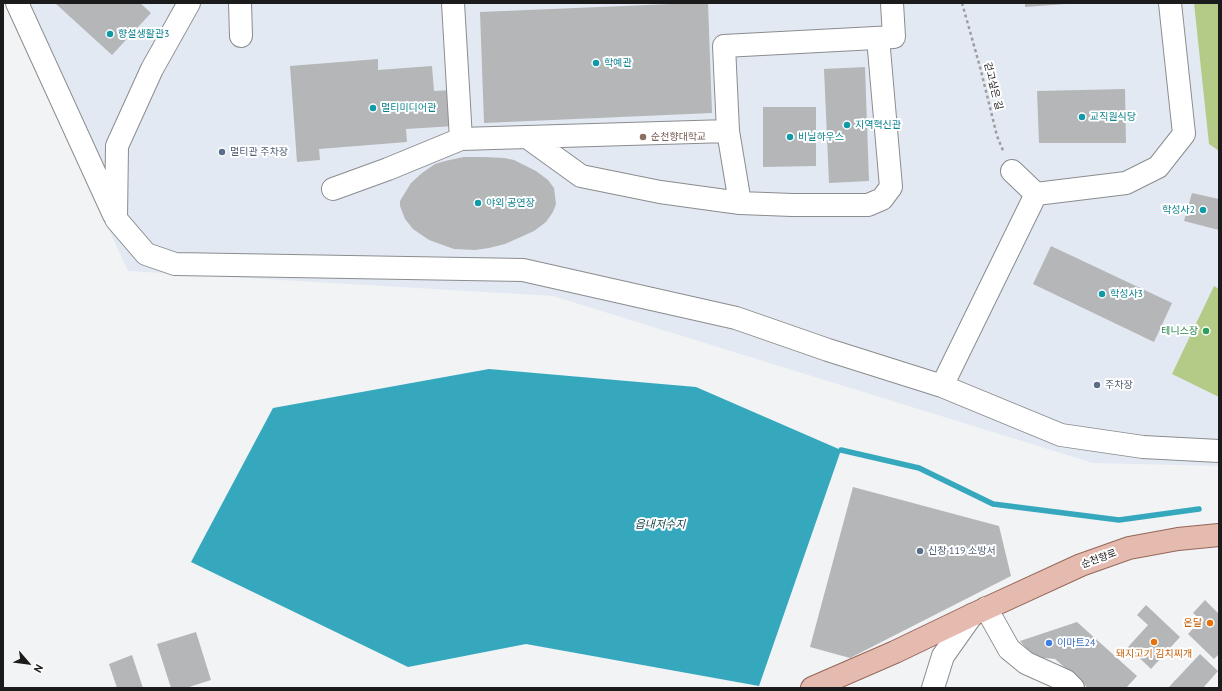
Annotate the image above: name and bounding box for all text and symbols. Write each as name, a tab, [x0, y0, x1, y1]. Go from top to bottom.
place label: 향설생활관3	[118, 28, 169, 40]
marker: 향설생활관3	[105, 29, 115, 39]
place label: 학예관	[604, 57, 632, 69]
marker: 학예관	[591, 58, 601, 68]
street label: 걷고싶은 길	[981, 61, 1005, 111]
place label: 멀티미디어관	[381, 102, 436, 114]
marker: 멀티미디어관	[368, 103, 378, 113]
place label: 교직원식당	[1090, 111, 1136, 123]
marker: 교직원식당	[1077, 112, 1087, 122]
place label: 지역혁신관	[855, 119, 901, 131]
marker: 지역혁신관	[842, 120, 852, 130]
place label: 순천향대학교	[651, 131, 706, 143]
place label: 비닐하우스	[798, 131, 844, 143]
marker: 순천향대학교	[638, 132, 648, 142]
marker: 비닐하우스	[785, 132, 795, 142]
place label: 멀티관 주차장	[230, 146, 288, 158]
marker: 멀티관 주차장	[217, 147, 227, 157]
place label: 야외 공연장	[486, 197, 535, 209]
marker: 야외 공연장	[473, 198, 483, 208]
place label: 학성사2	[1162, 204, 1195, 216]
marker: 학성사2	[1198, 205, 1208, 215]
place label: 학성사3	[1110, 288, 1143, 300]
marker: 학성사3	[1097, 289, 1107, 299]
place label: 테니스장	[1161, 325, 1198, 337]
marker: 테니스장	[1201, 326, 1211, 336]
place label: 주차장	[1105, 379, 1133, 391]
marker: 주차장	[1092, 380, 1102, 390]
water label: 읍내저수지	[635, 518, 685, 532]
place label: 신창 119 소방서	[928, 545, 996, 557]
marker: 신창 119 소방서	[915, 546, 925, 556]
street label: 순천향로	[1080, 547, 1118, 571]
place label: 온달	[1184, 617, 1202, 629]
marker: 온달	[1205, 618, 1215, 628]
place label: 이마트24	[1057, 637, 1095, 649]
marker: 돼지고기 김치찌개	[1149, 637, 1159, 647]
marker: 이마트24	[1044, 638, 1054, 648]
north arrow	[8, 643, 48, 683]
place label: 돼지고기 김치찌개	[1116, 648, 1192, 660]
text: N	[31, 662, 46, 675]

